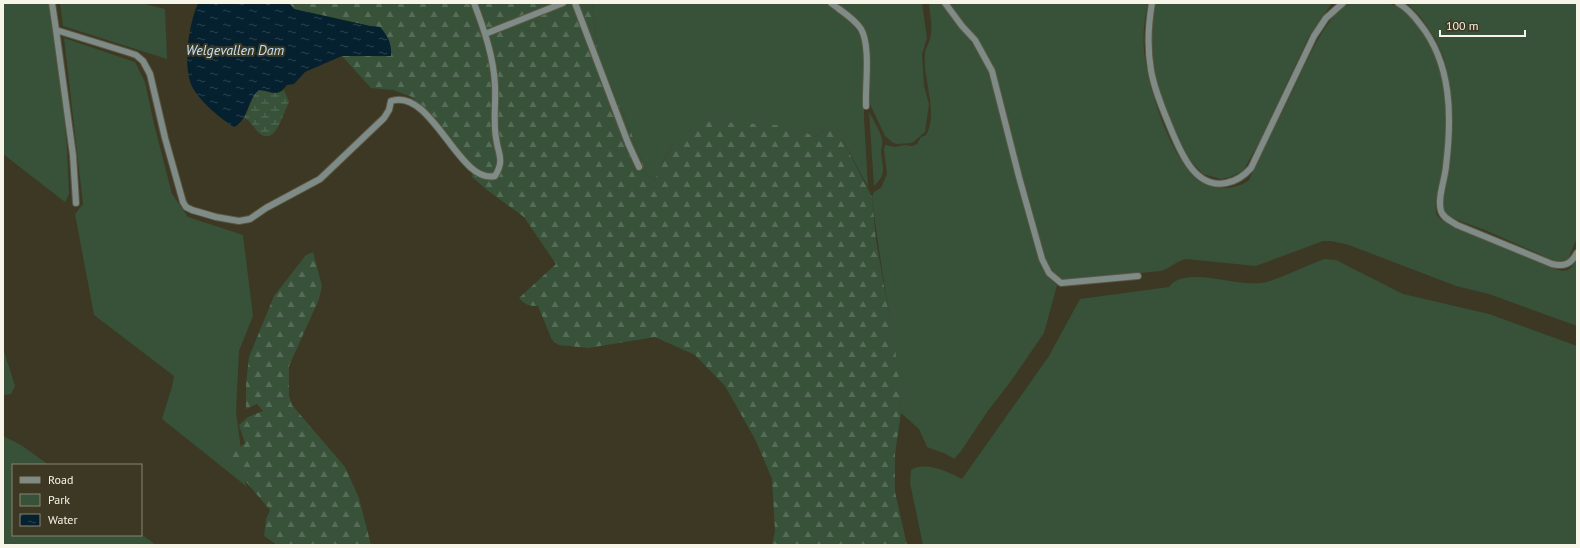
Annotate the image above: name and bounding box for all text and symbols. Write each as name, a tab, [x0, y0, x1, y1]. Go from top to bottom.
scale bar	[1440, 12, 1525, 38]
text: 100 m	[1446, 18, 1479, 33]
water label: Welgevallen Dam	[186, 41, 285, 59]
legend	[12, 464, 142, 536]
text: Road	[48, 472, 73, 487]
text: Park	[48, 492, 70, 507]
text: Water	[48, 512, 78, 527]

